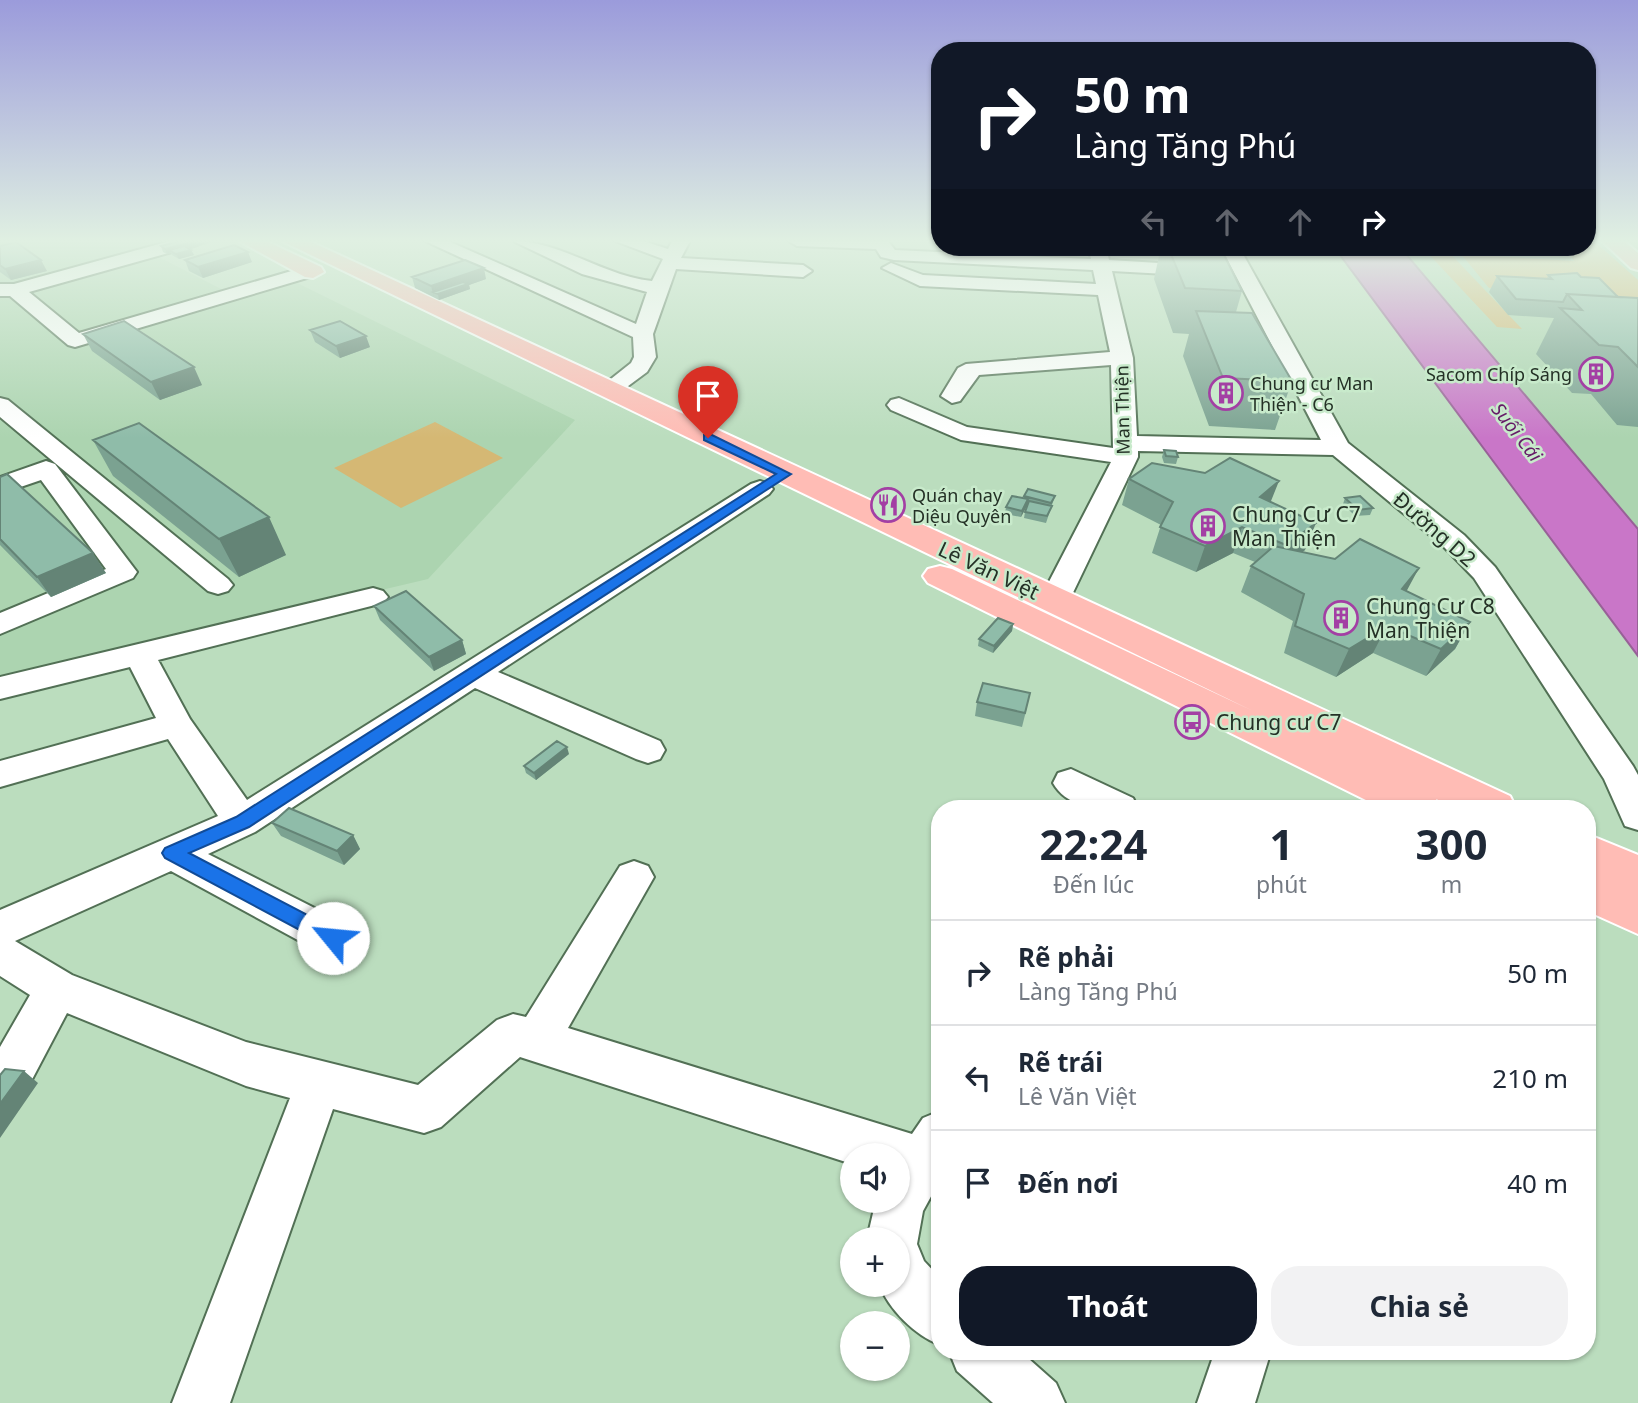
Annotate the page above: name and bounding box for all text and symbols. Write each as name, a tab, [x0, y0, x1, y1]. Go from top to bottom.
text: 50 m	[1074, 61, 1191, 127]
icon: right	[959, 70, 1050, 161]
text: Làng Tăng Phú	[1074, 124, 1296, 167]
icon: left	[1135, 203, 1173, 241]
icon: ahead	[1208, 203, 1246, 241]
icon: ahead	[1281, 203, 1319, 241]
icon: right	[1354, 203, 1392, 241]
building icon: Sacom Chíp Sáng	[1577, 355, 1615, 393]
place label: Sacom Chíp Sáng	[1426, 362, 1572, 386]
street label: Man Thiện	[1109, 365, 1135, 455]
pin	[678, 366, 738, 438]
place label: Chung cư Man Thiện - C6	[1250, 371, 1374, 416]
building icon: Chung cư Man Thiện - C6	[1207, 374, 1245, 412]
icon: arrive	[689, 377, 727, 415]
water label: Suối Cái	[1486, 397, 1549, 468]
place label: Quán chay Diệu Quyên	[912, 483, 1011, 528]
street label: Đường D2	[1388, 485, 1482, 573]
restaurant icon: Quán chay Diệu Quyên	[869, 486, 907, 524]
place label: Chung Cư C7 Man Thiện	[1232, 500, 1361, 552]
building icon: Chung Cư C7 Man Thiện	[1189, 507, 1227, 545]
street label: Lê Văn Việt	[934, 534, 1044, 606]
place label: Chung Cư C8 Man Thiện	[1366, 592, 1495, 644]
building icon: Chung Cư C8 Man Thiện	[1322, 599, 1360, 637]
bus stop icon: Chung cư C7	[1173, 703, 1211, 741]
place label: Chung cư C7	[1216, 708, 1342, 736]
text: 22:24	[1040, 815, 1147, 872]
text: 1	[1269, 815, 1293, 872]
text: 300	[1415, 815, 1487, 872]
text: Đến lúc	[1053, 868, 1134, 900]
text: phút	[1256, 868, 1307, 900]
text: m	[1441, 868, 1462, 900]
position arrow	[296, 901, 370, 975]
text: Rẽ phải	[1018, 939, 1114, 975]
icon: right	[959, 954, 997, 992]
text: 50 m	[1507, 955, 1568, 991]
text: Làng Tăng Phú	[1018, 975, 1178, 1007]
text: Rẽ trái	[1018, 1044, 1103, 1080]
icon: left	[959, 1059, 997, 1097]
text: 210 m	[1492, 1060, 1568, 1096]
text: Lê Văn Việt	[1018, 1080, 1136, 1112]
map controls	[840, 1143, 910, 1381]
button: sound	[840, 1143, 910, 1213]
icon: arrive	[959, 1164, 997, 1202]
text: Đến nơi	[1018, 1165, 1119, 1201]
text: 40 m	[1507, 1165, 1568, 1201]
button: +	[840, 1227, 910, 1297]
button: Thoát	[959, 1266, 1257, 1346]
button: Chia sẻ	[1271, 1266, 1568, 1346]
button: −	[840, 1311, 910, 1381]

